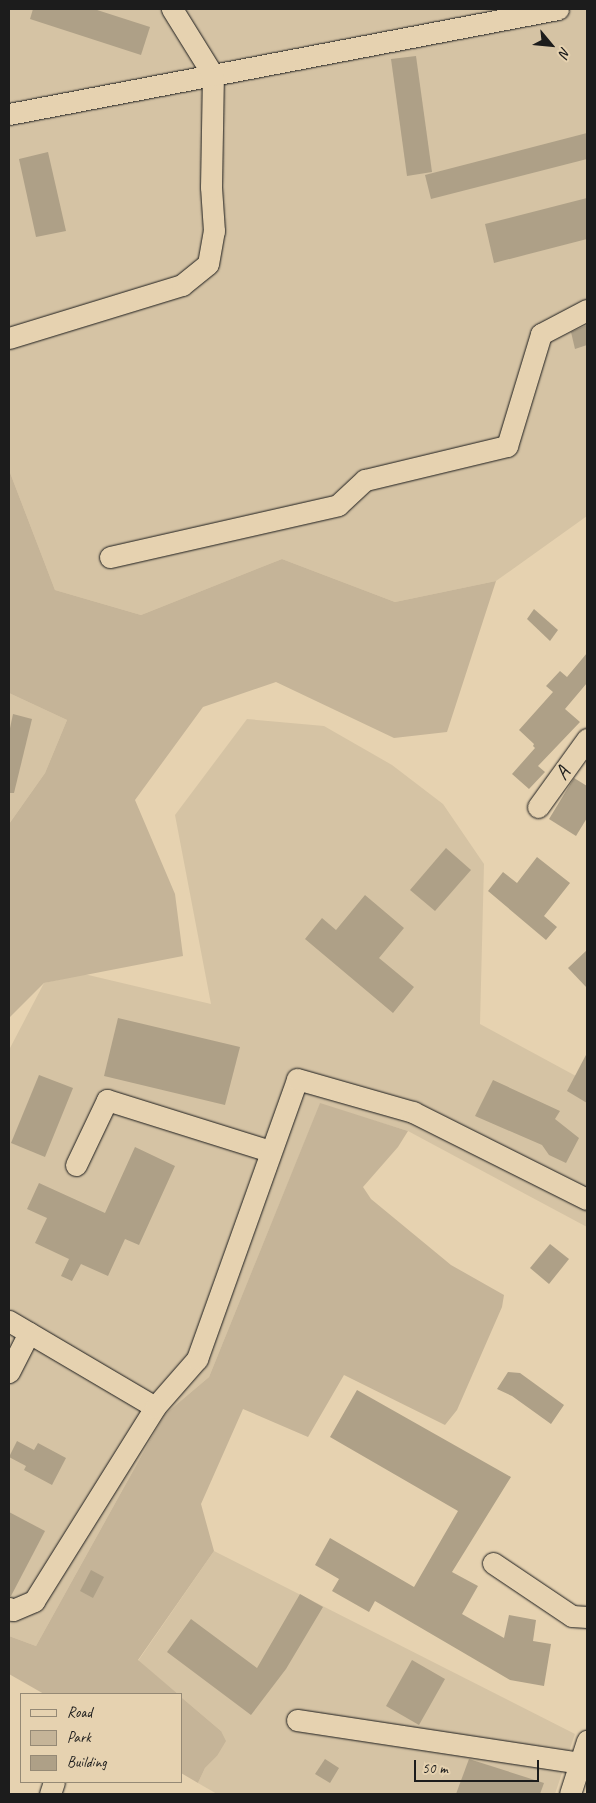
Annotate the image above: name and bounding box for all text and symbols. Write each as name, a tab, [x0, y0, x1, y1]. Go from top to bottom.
north arrow	[526, 20, 576, 70]
text: N	[555, 44, 574, 60]
street label: A	[549, 761, 575, 785]
legend	[20, 1693, 182, 1783]
text: Road	[67, 1703, 92, 1722]
text: Park	[67, 1728, 91, 1747]
scale bar	[416, 1750, 541, 1782]
text: Building	[67, 1753, 106, 1772]
text: 50 m	[422, 1759, 448, 1778]

